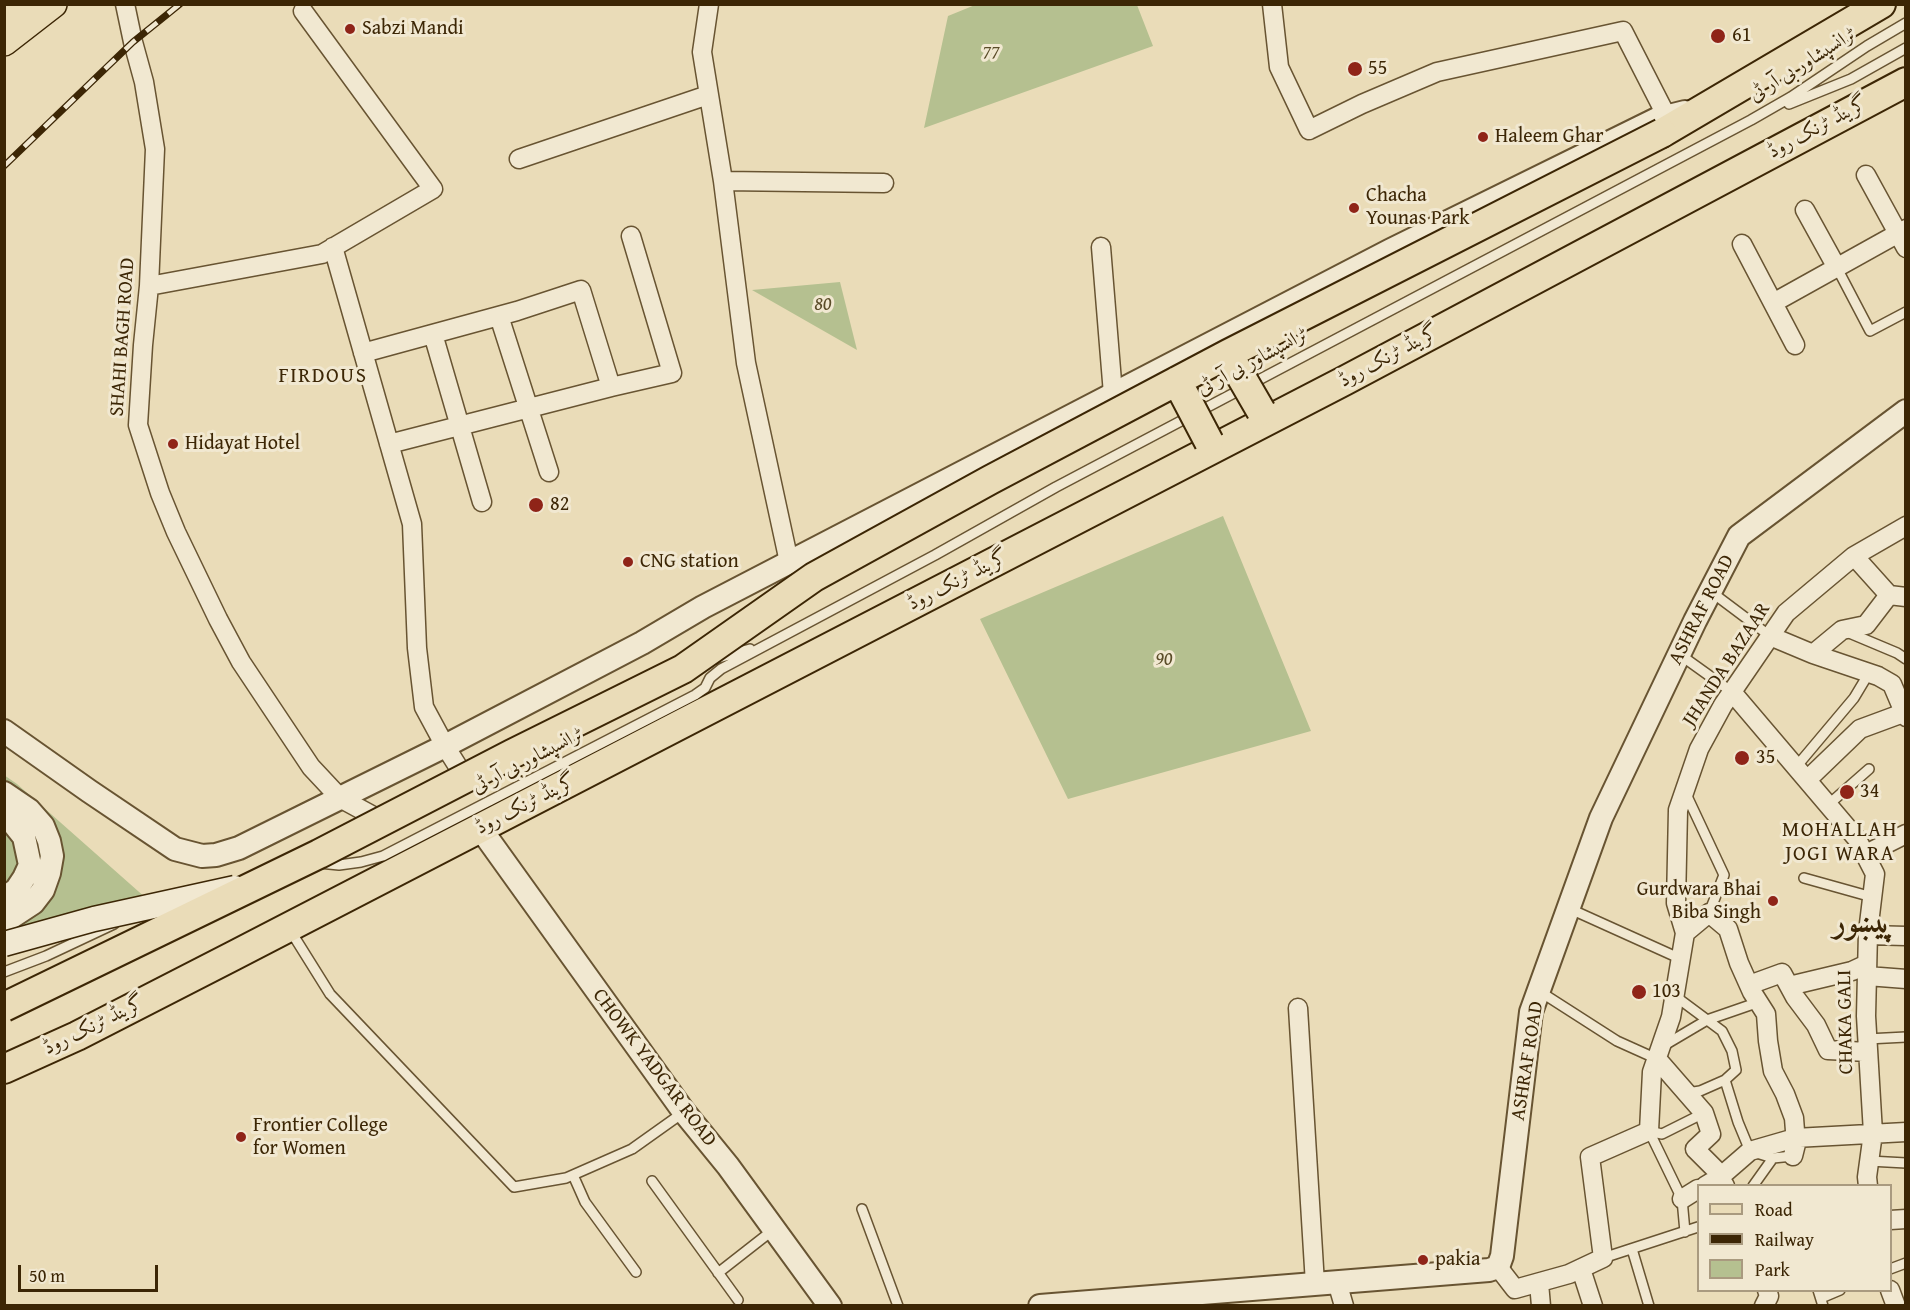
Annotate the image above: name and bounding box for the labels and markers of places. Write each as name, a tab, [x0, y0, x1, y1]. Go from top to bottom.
place label: Sabzi Mandi	[362, 17, 464, 41]
marker: Sabzi Mandi	[343, 22, 357, 36]
place label: 61	[1732, 24, 1751, 48]
marker: 61	[1709, 27, 1727, 45]
place label: 55	[1368, 57, 1387, 81]
marker: 55	[1346, 60, 1364, 78]
place label: Haleem Ghar	[1495, 125, 1604, 149]
marker: Haleem Ghar	[1476, 130, 1490, 144]
place label: Chacha Younas Park	[1366, 184, 1469, 231]
marker: Chacha Younas Park	[1347, 201, 1361, 215]
place label: Hidayat Hotel	[185, 432, 300, 456]
marker: Hidayat Hotel	[166, 437, 180, 451]
place label: 82	[550, 493, 569, 517]
marker: 82	[527, 496, 545, 514]
place label: CNG station	[640, 550, 739, 574]
marker: CNG station	[621, 555, 635, 569]
place label: 35	[1756, 746, 1775, 770]
marker: 35	[1733, 749, 1751, 767]
place label: 34	[1860, 780, 1879, 804]
marker: 34	[1838, 783, 1856, 801]
place label: Gurdwara Bhai Biba Singh	[1637, 878, 1761, 925]
marker: Gurdwara Bhai Biba Singh	[1766, 894, 1780, 908]
place label: 103	[1652, 980, 1681, 1004]
marker: 103	[1630, 983, 1648, 1001]
place label: Frontier College for Women	[253, 1114, 388, 1161]
marker: Frontier College for Women	[234, 1130, 248, 1144]
place label: pakia	[1435, 1248, 1480, 1272]
marker: pakia	[1416, 1253, 1430, 1267]

